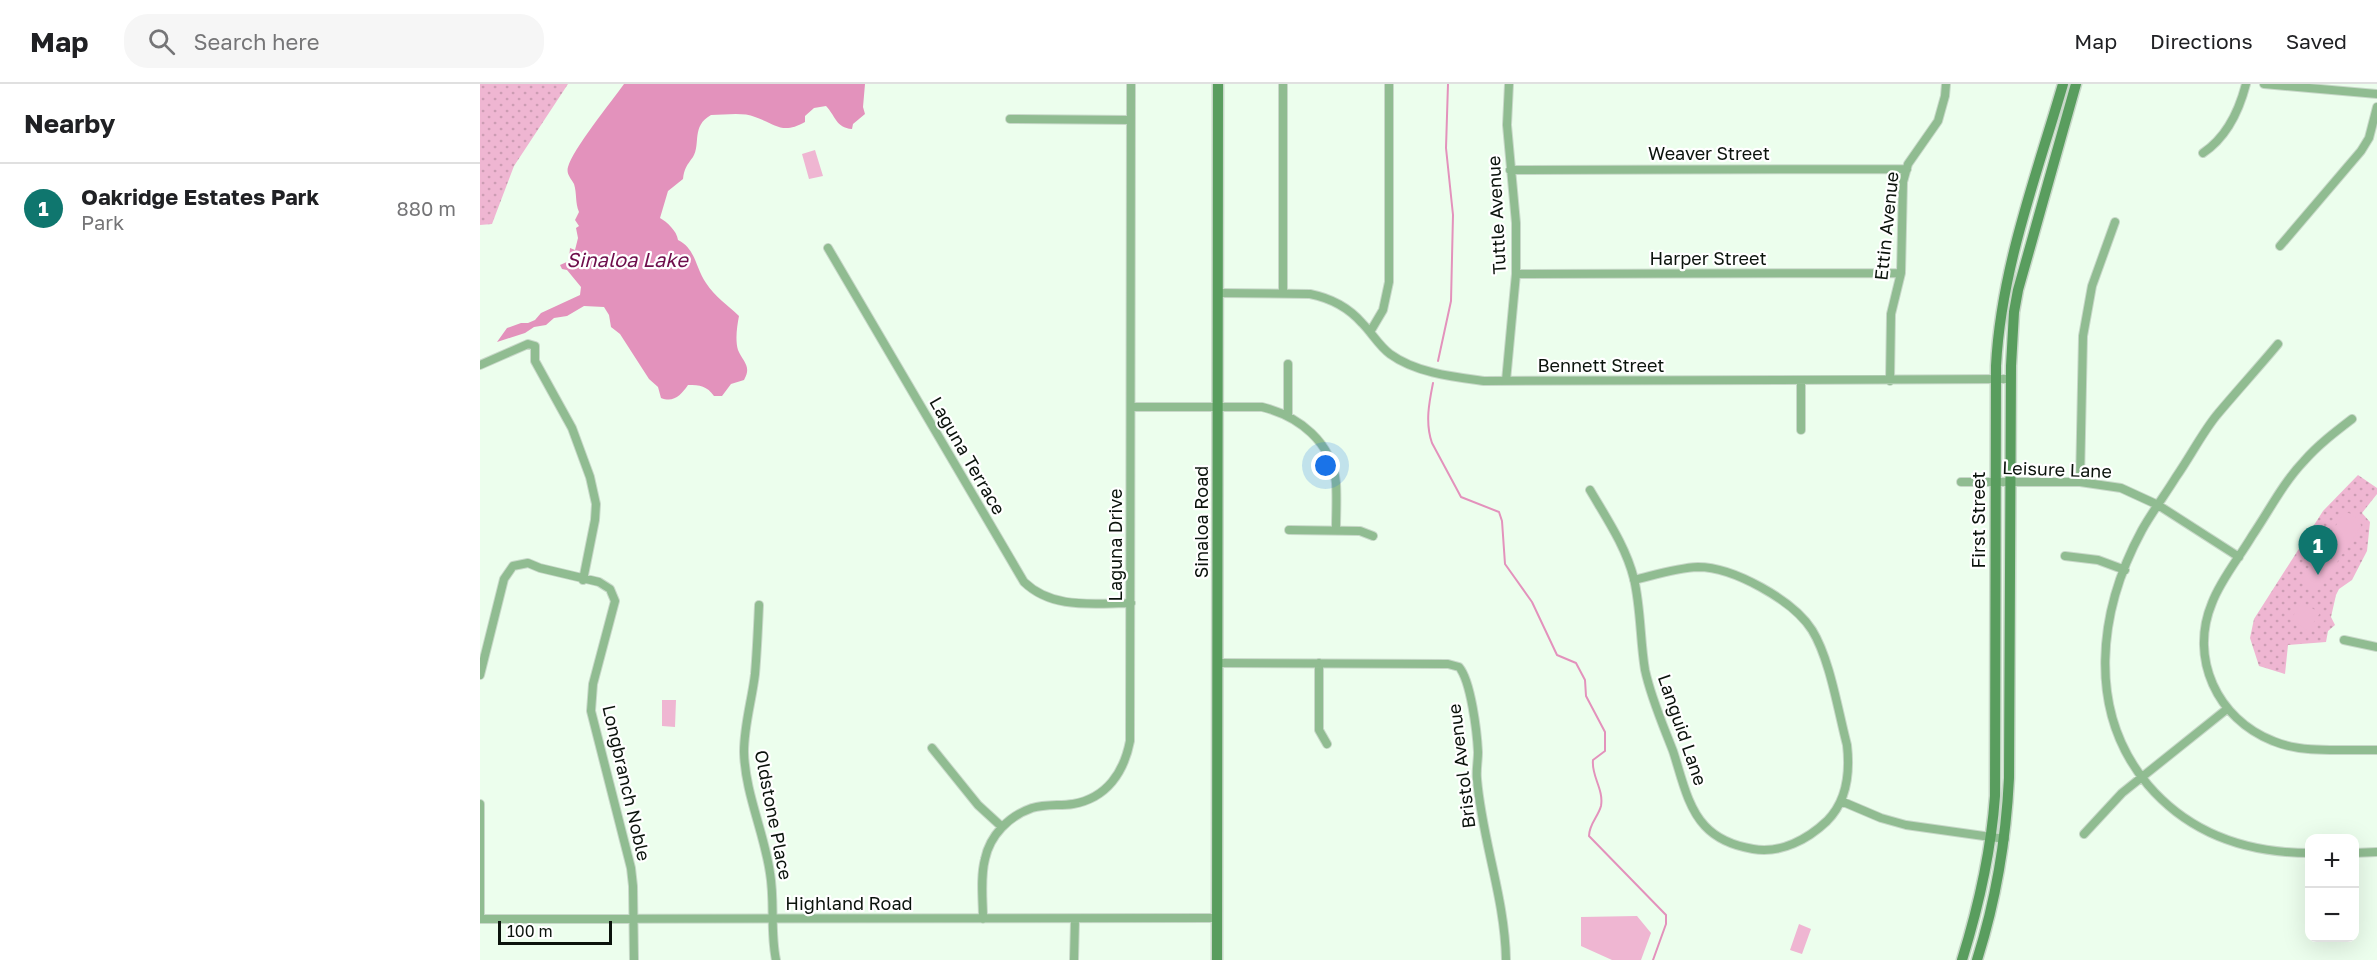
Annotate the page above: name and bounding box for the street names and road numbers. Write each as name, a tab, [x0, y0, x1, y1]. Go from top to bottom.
street label: Weaver Street	[1648, 142, 1770, 164]
street label: Tuttle Avenue	[1482, 155, 1510, 275]
street label: Ettin Avenue	[1869, 170, 1903, 281]
street label: Harper Street	[1649, 247, 1767, 269]
street label: Bennett Street	[1537, 354, 1665, 376]
street label: Laguna Terrace	[925, 393, 1011, 518]
street label: Leisure Lane	[2002, 456, 2112, 482]
street label: Sinaloa Road	[1190, 466, 1212, 578]
street label: First Street	[1967, 471, 1989, 569]
street label: Laguna Drive	[1104, 489, 1126, 601]
street label: Languid Lane	[1654, 671, 1712, 788]
street label: Longbranch Noble	[598, 703, 656, 863]
street label: Bristol Avenue	[1442, 703, 1480, 830]
street label: Oldstone Place	[751, 748, 797, 881]
street label: Highland Road	[785, 892, 913, 914]

